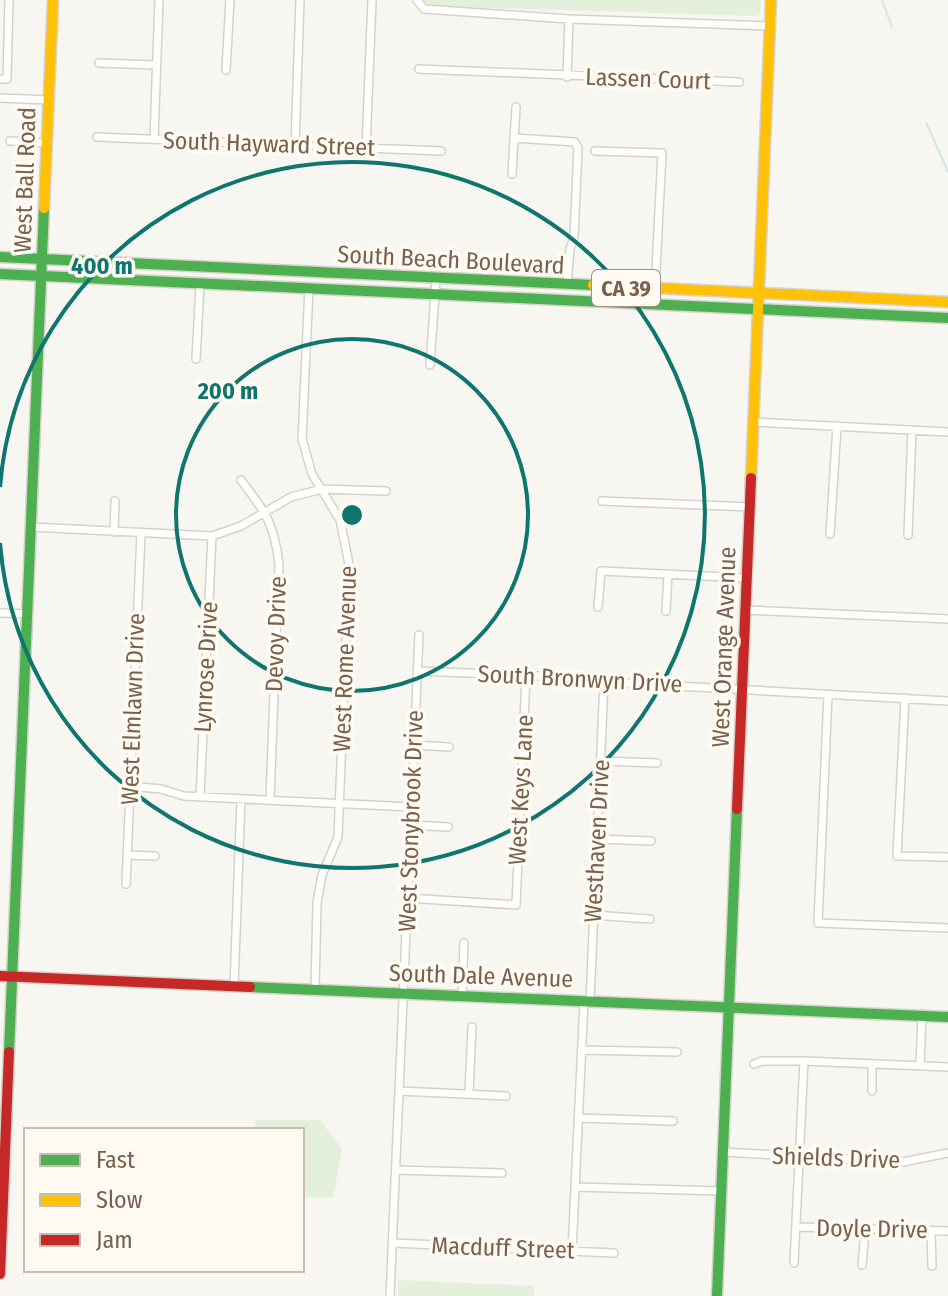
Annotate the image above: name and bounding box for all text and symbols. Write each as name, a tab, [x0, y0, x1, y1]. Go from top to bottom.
street label: Lassen Court	[585, 63, 711, 95]
street label: West Ball Road	[8, 107, 42, 253]
street label: South Hayward Street	[162, 126, 376, 162]
street label: South Beach Boulevard	[337, 240, 565, 280]
text: 400 m	[71, 252, 133, 280]
road number: CA 39	[592, 270, 660, 306]
text: 200 m	[197, 377, 258, 405]
centre of rings	[338, 501, 366, 529]
street label: West Orange Avenue	[707, 546, 741, 748]
street label: West Rome Avenue	[328, 565, 362, 753]
street label: Devoy Drive	[260, 576, 292, 692]
street label: Lynrose Drive	[189, 601, 223, 733]
street label: West Elmlawn Drive	[116, 613, 150, 805]
street label: South Bronwyn Drive	[477, 660, 683, 698]
street label: West Stonybrook Drive	[393, 710, 429, 932]
street label: West Keys Lane	[503, 714, 539, 866]
street label: Westhaven Drive	[579, 759, 615, 923]
street label: South Dale Avenue	[388, 959, 574, 993]
legend	[24, 1128, 304, 1272]
street label: Shields Drive	[771, 1142, 901, 1174]
text: Fast	[96, 1146, 135, 1174]
text: Slow	[96, 1186, 143, 1214]
street label: Doyle Drive	[816, 1214, 928, 1244]
text: Jam	[96, 1226, 133, 1254]
street label: Macduff Street	[431, 1232, 575, 1264]

